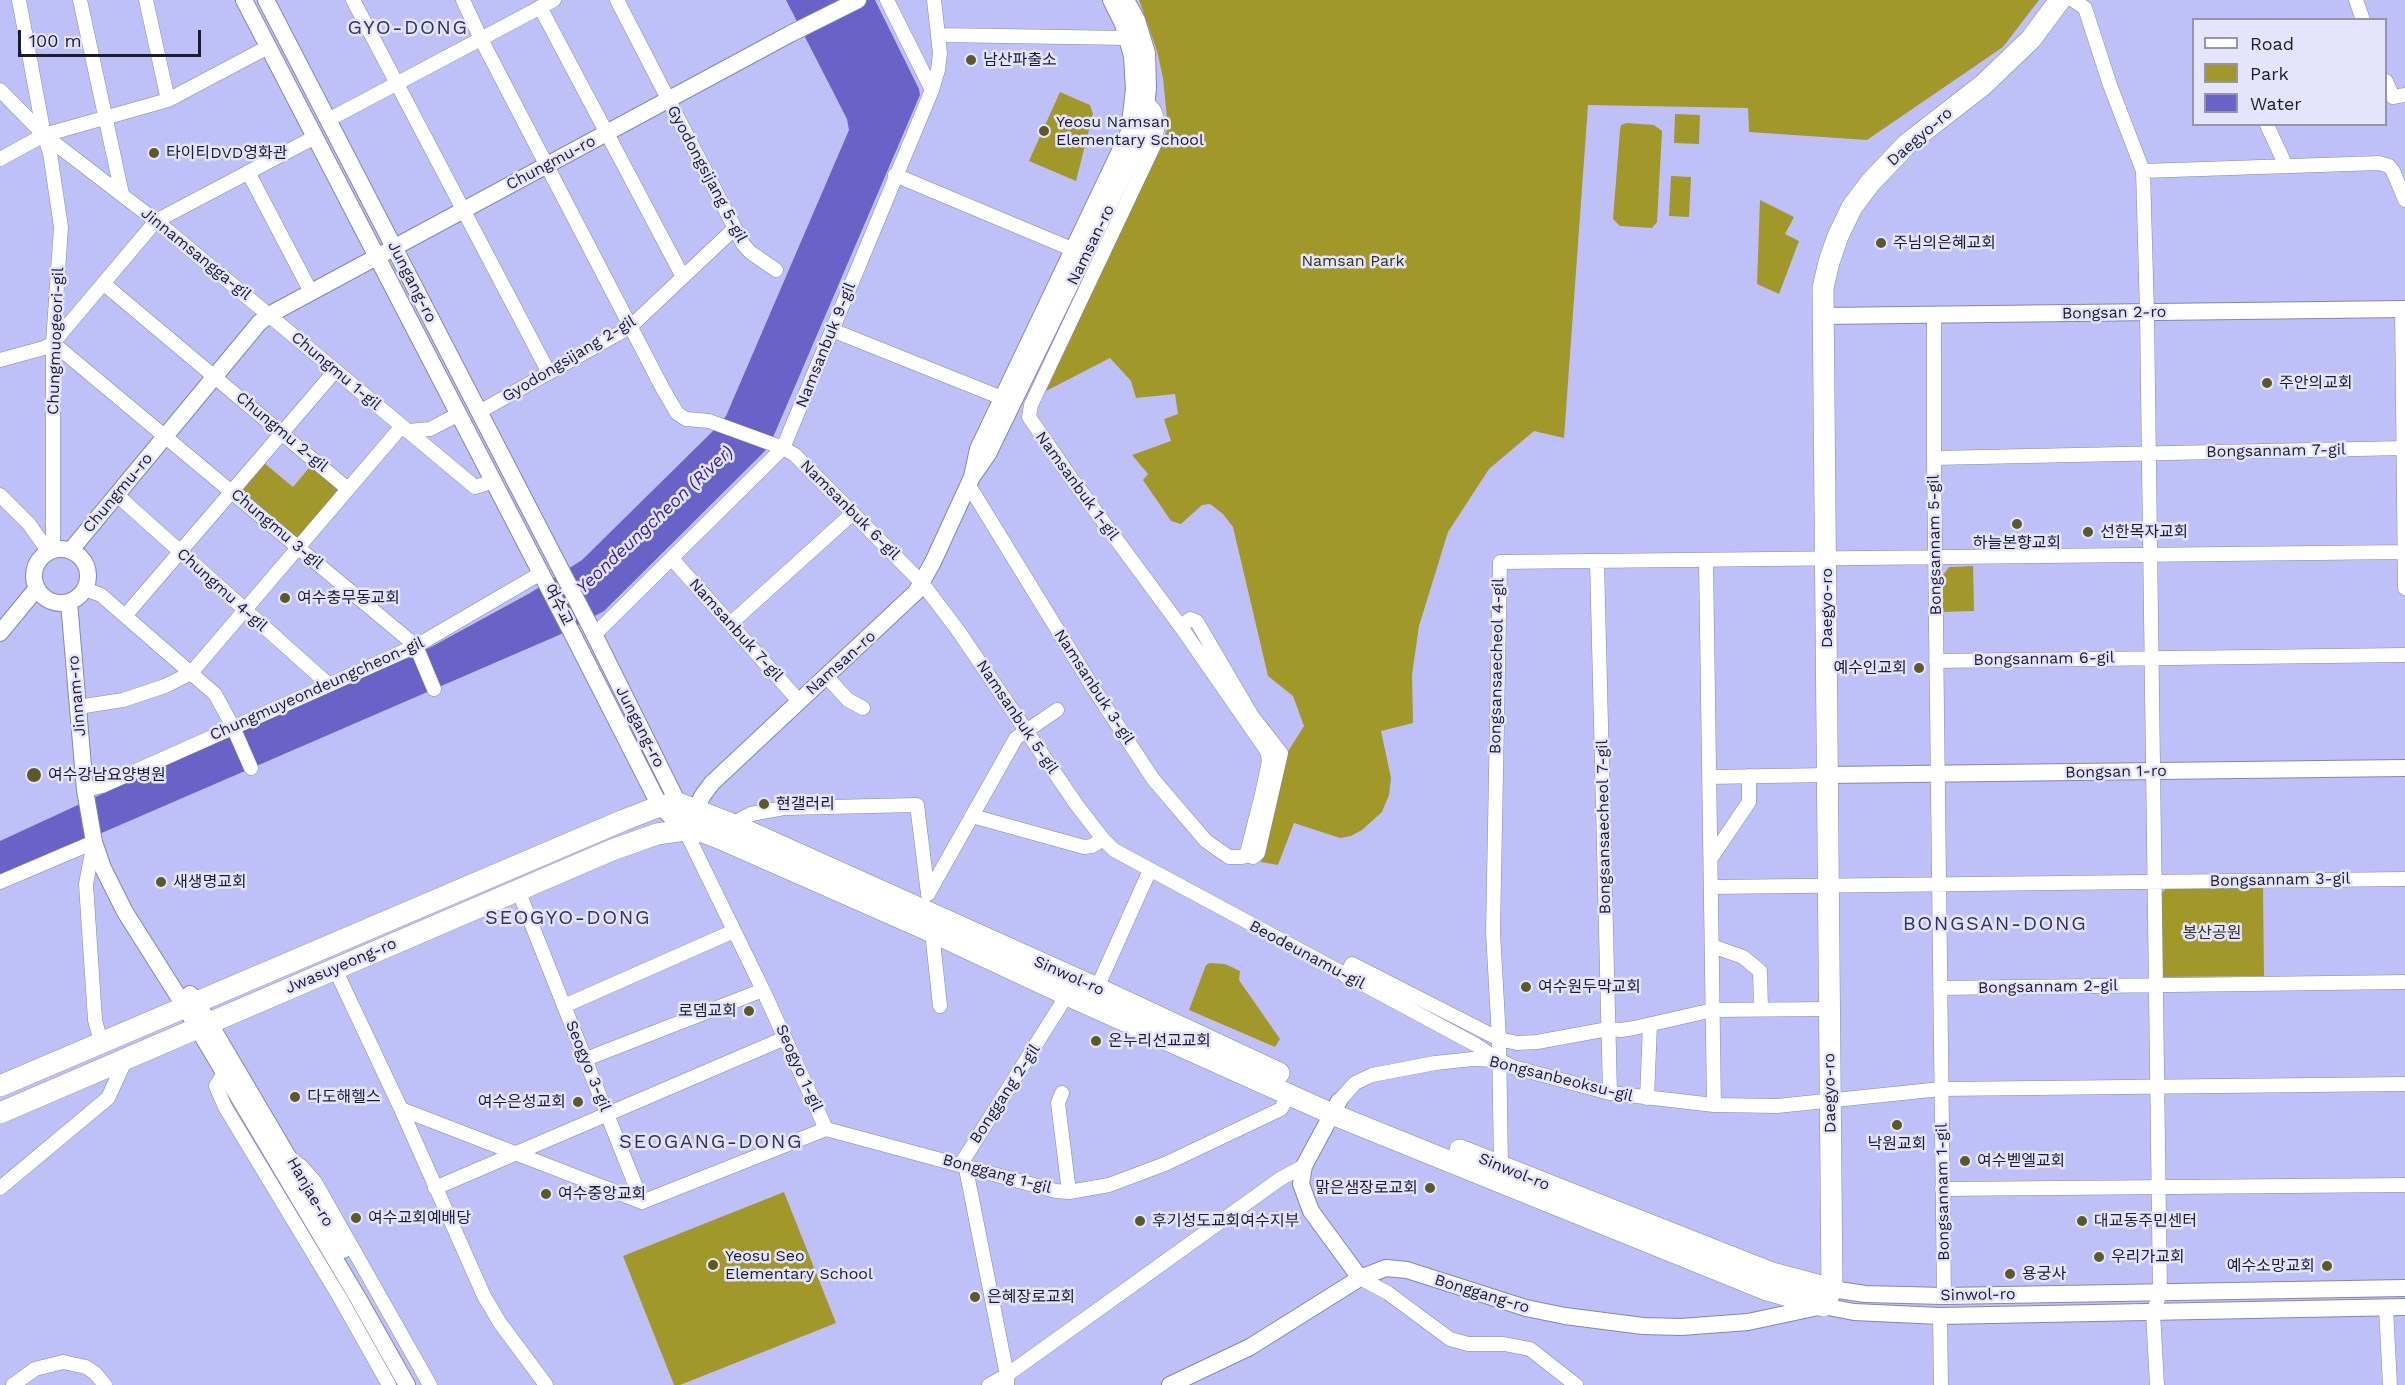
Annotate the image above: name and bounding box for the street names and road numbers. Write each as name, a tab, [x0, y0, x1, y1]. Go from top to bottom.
street label: Gyodongsijang 5-gil	[663, 102, 751, 246]
street label: Daegyo-ro	[1883, 103, 1957, 171]
street label: Chungmu-ro	[503, 131, 599, 195]
street label: Namsan-ro	[1063, 202, 1119, 288]
street label: Jinnamsangga-gil	[137, 204, 255, 304]
street label: Jungang-ro	[383, 238, 441, 326]
street label: Chungmuogeori-gil	[44, 267, 68, 415]
street label: Namsanbuk 9-gil	[792, 280, 860, 410]
street label: Bongsan 2-ro	[2062, 302, 2166, 324]
street label: Gyodongsijang 2-gil	[499, 312, 639, 406]
street label: Chungmu 1-gil	[287, 328, 385, 414]
street label: Chungmu 2-gil	[232, 388, 332, 476]
street label: Namsanbuk 1-gil	[1031, 428, 1123, 544]
street label: Bongsannam 7-gil	[2206, 440, 2346, 462]
street label: Chungmu-ro	[79, 449, 157, 537]
street label: Namsanbuk 6-gil	[796, 456, 904, 564]
street label: Bongsannam 5-gil	[1924, 475, 1946, 615]
street label: Chungmu 3-gil	[227, 485, 327, 573]
street label: Chungmu 4-gil	[173, 544, 271, 636]
street label: Daegyo-ro	[1817, 568, 1837, 648]
street label: Namsanbuk 7-gil	[685, 575, 787, 685]
street label: Bongsansaecheol 4-gil	[1486, 578, 1508, 754]
street label: 여수교	[539, 581, 577, 629]
street label: Namsanbuk 3-gil	[1050, 626, 1138, 748]
street label: Namsan-ro	[802, 627, 880, 699]
street label: Chungmuyeondeungcheon-gil	[207, 633, 427, 745]
street label: Bongsannam 6-gil	[1973, 648, 2115, 670]
street label: Jinnam-ro	[64, 655, 90, 737]
street label: Namsanbuk 5-gil	[972, 657, 1062, 777]
street label: Jungang-ro	[611, 683, 669, 771]
street label: Bongsansaecheol 7-gil	[1593, 740, 1615, 914]
street label: Bongsan 1-ro	[2065, 762, 2167, 782]
street label: Bongsannam 3-gil	[2210, 869, 2350, 891]
street label: Beodeunamu-gil	[1246, 916, 1368, 994]
street label: Jwasuyeong-ro	[282, 934, 400, 998]
street label: Sinwol-ro	[1031, 952, 1107, 1000]
street label: Bongsannam 2-gil	[1978, 976, 2118, 998]
street label: Seogyo 3-gil	[561, 1018, 615, 1114]
street label: Seogyo 1-gil	[771, 1022, 827, 1114]
street label: Bonggang 2-gil	[966, 1041, 1044, 1147]
street label: Bongsanbeoksu-gil	[1487, 1052, 1635, 1106]
street label: Daegyo-ro	[1820, 1053, 1840, 1133]
street label: Bongsannam 1-gil	[1932, 1123, 1954, 1261]
street label: Sinwol-ro	[1476, 1149, 1552, 1195]
street label: Bonggang 1-gil	[940, 1150, 1054, 1198]
street label: Hanjae-ro	[282, 1154, 338, 1230]
street label: Bonggang-ro	[1432, 1270, 1532, 1318]
street label: Sinwol-ro	[1940, 1285, 2016, 1305]

